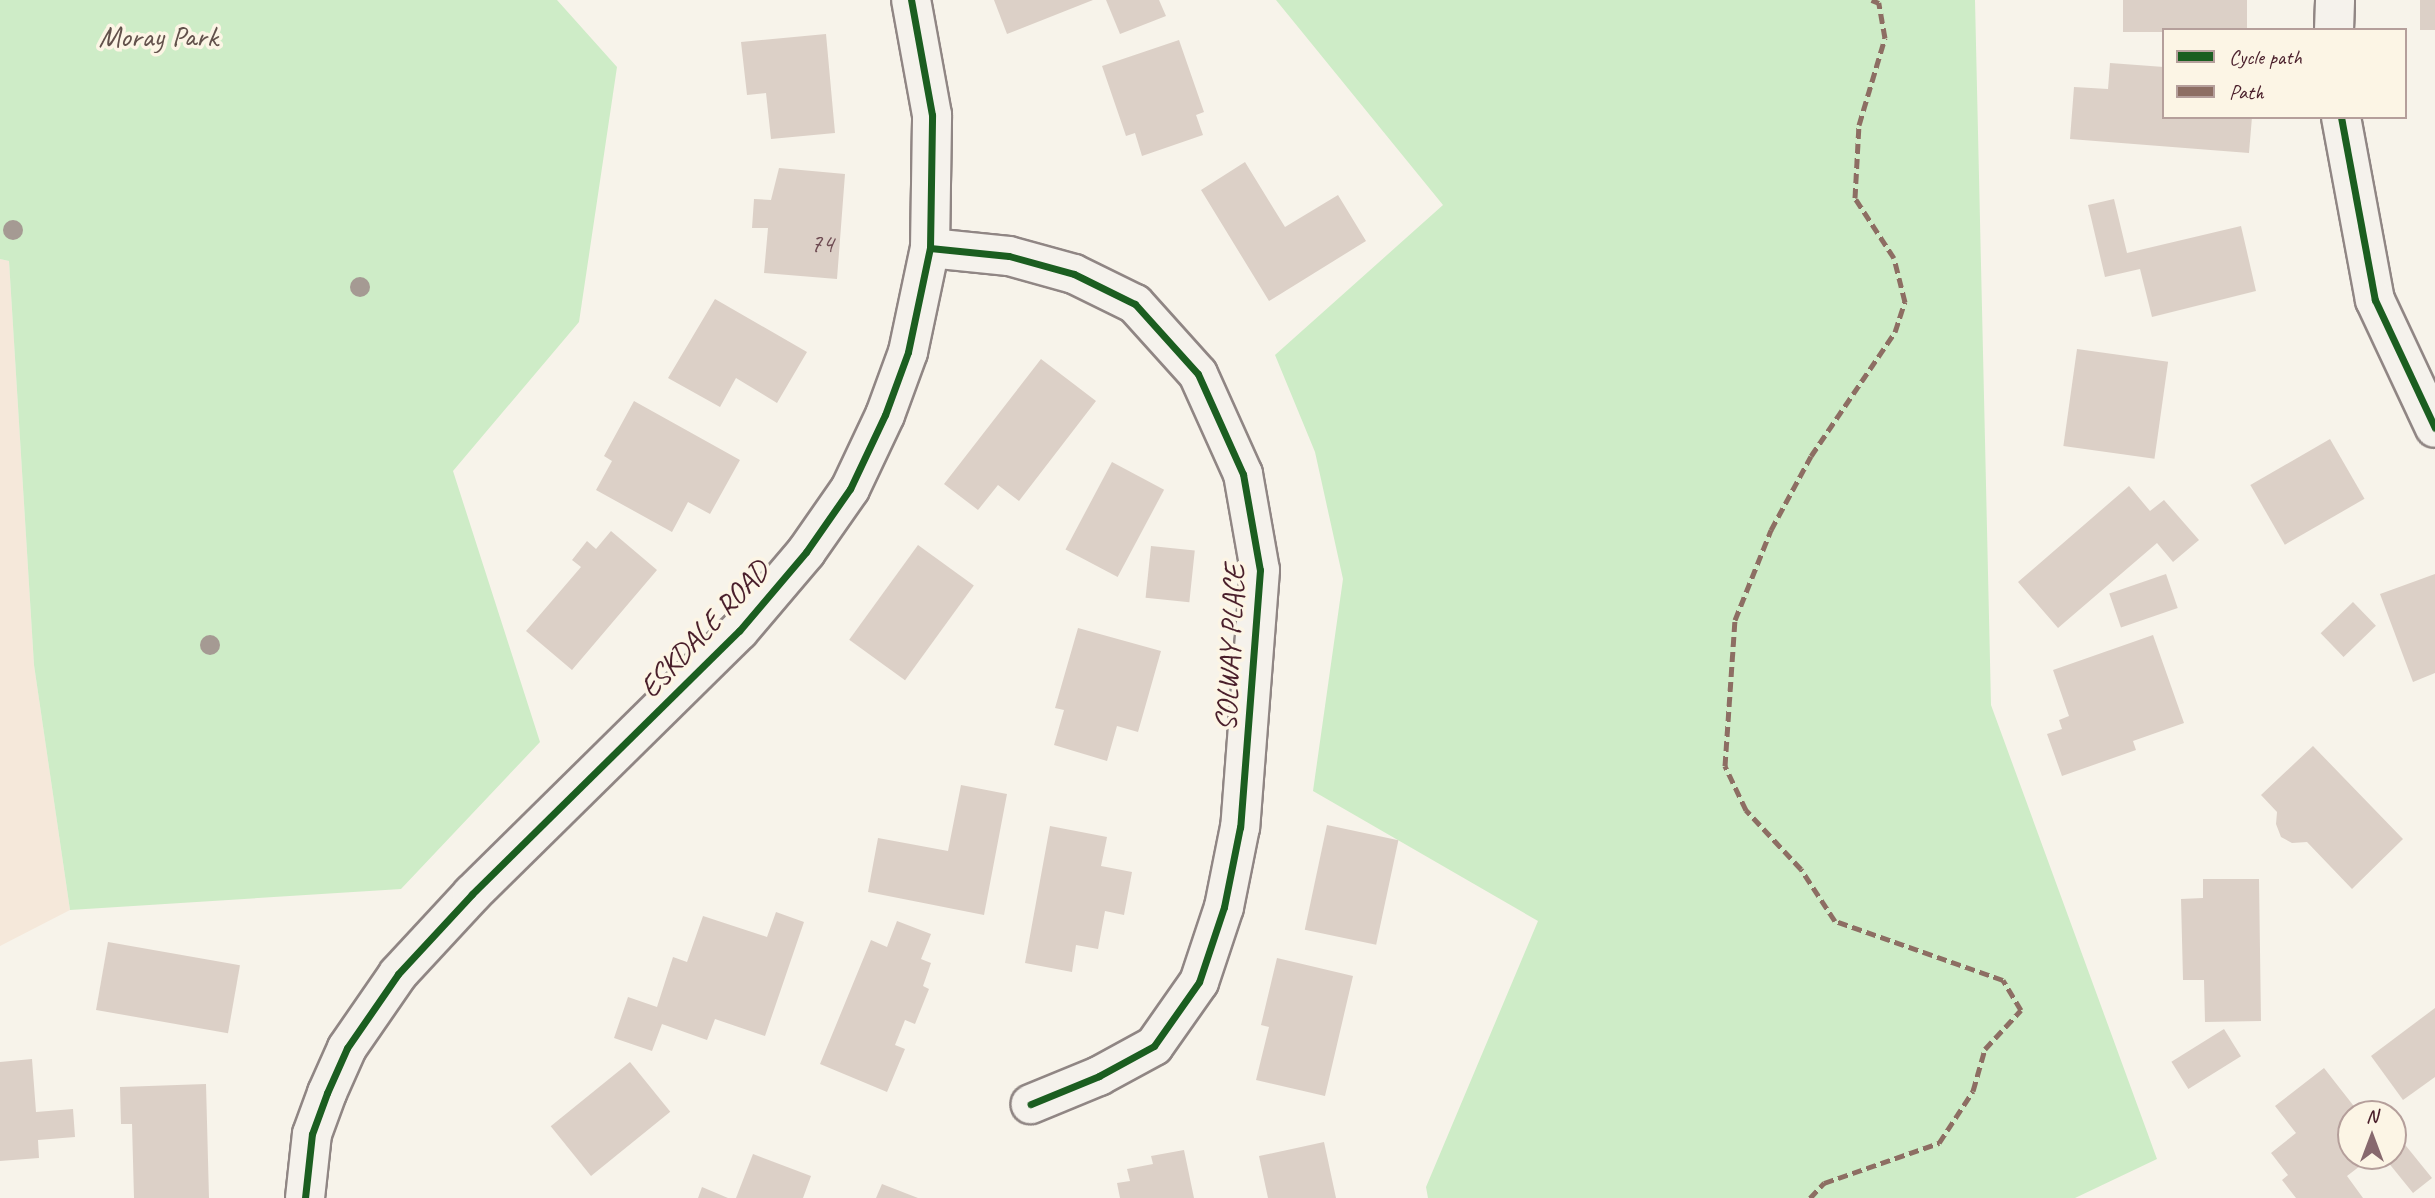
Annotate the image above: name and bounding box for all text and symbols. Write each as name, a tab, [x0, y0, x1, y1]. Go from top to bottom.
park label: Moray Park	[98, 18, 218, 54]
legend	[2162, 28, 2407, 119]
text: Cycle path	[2229, 44, 2302, 70]
text: Path	[2229, 79, 2264, 105]
house number: 74	[810, 228, 834, 260]
street label: ESKDALE ROAD	[631, 553, 777, 705]
street label: SOLWAY PLACE	[1208, 564, 1252, 732]
north arrow	[2337, 1100, 2407, 1170]
text: N	[2366, 1104, 2378, 1128]

